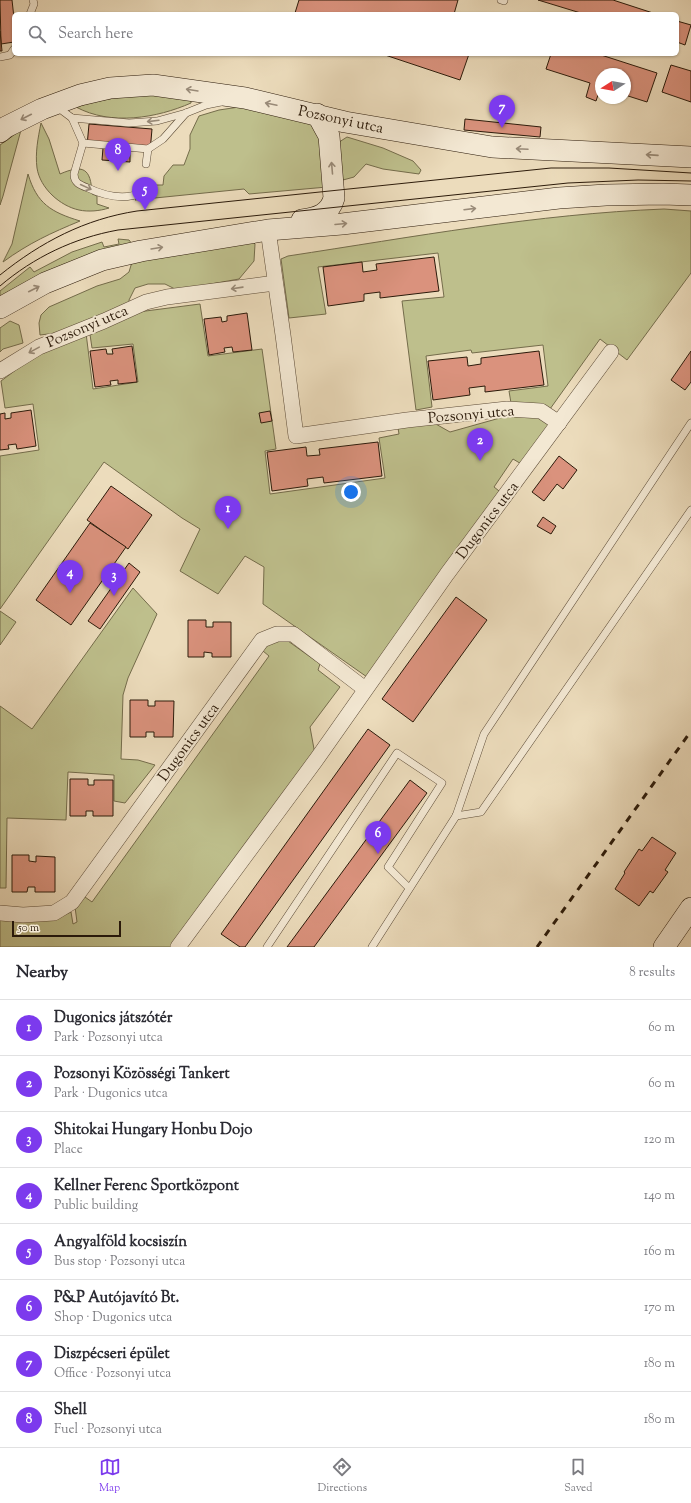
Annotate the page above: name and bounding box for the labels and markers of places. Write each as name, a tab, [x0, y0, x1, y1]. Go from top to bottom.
pin: 7	[489, 95, 515, 128]
pin: 8	[105, 138, 131, 171]
pin: 5	[132, 177, 158, 210]
pin: 2	[467, 428, 493, 461]
pin: 1	[215, 496, 241, 529]
pin: 4	[57, 560, 83, 593]
pin: 3	[101, 563, 127, 596]
pin: 6	[365, 821, 391, 854]

